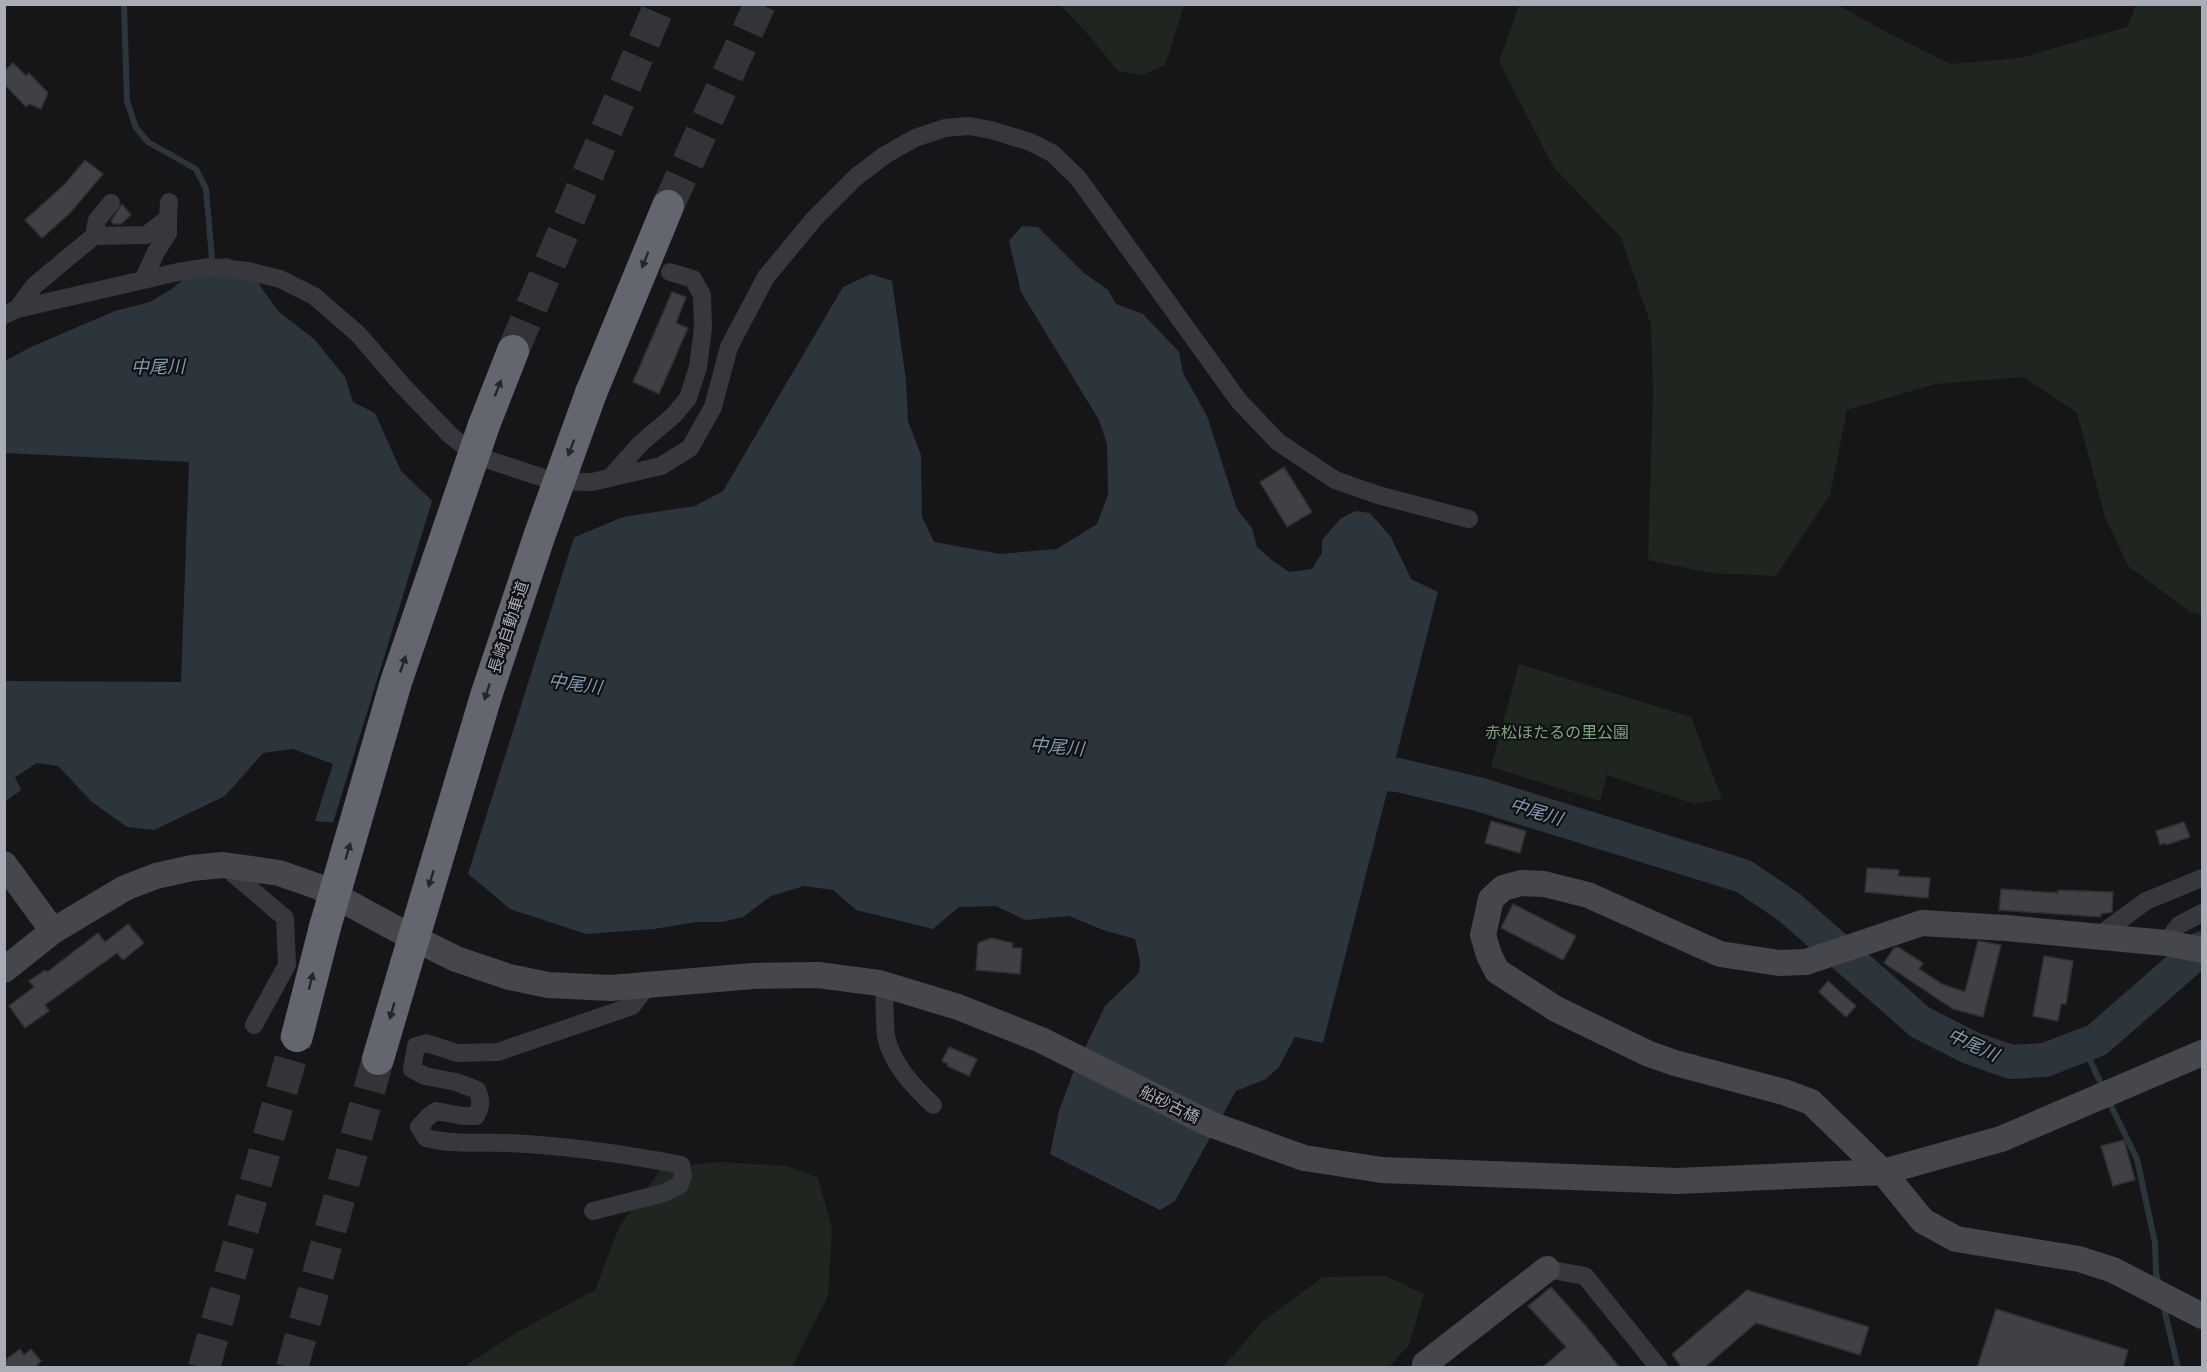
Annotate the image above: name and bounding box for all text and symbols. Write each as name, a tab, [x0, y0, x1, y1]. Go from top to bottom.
one-way arrow	[640, 251, 649, 269]
water label: 中尾川	[131, 356, 187, 377]
one-way arrow	[494, 379, 503, 397]
one-way arrow	[565, 439, 575, 457]
street label: 長崎自動車道	[486, 579, 531, 675]
one-way arrow	[398, 655, 408, 673]
water label: 中尾川	[547, 670, 605, 698]
one-way arrow	[482, 683, 491, 701]
park label: 赤松ほたるの里公園	[1485, 724, 1629, 741]
water label: 中尾川	[1029, 735, 1087, 759]
water label: 中尾川	[1507, 795, 1567, 830]
one-way arrow	[343, 842, 353, 860]
one-way arrow	[426, 870, 435, 888]
one-way arrow	[307, 972, 317, 991]
one-way arrow	[387, 1002, 396, 1020]
water label: 中尾川	[1944, 1025, 2004, 1066]
street label: 船砂古橋	[1137, 1083, 1202, 1126]

